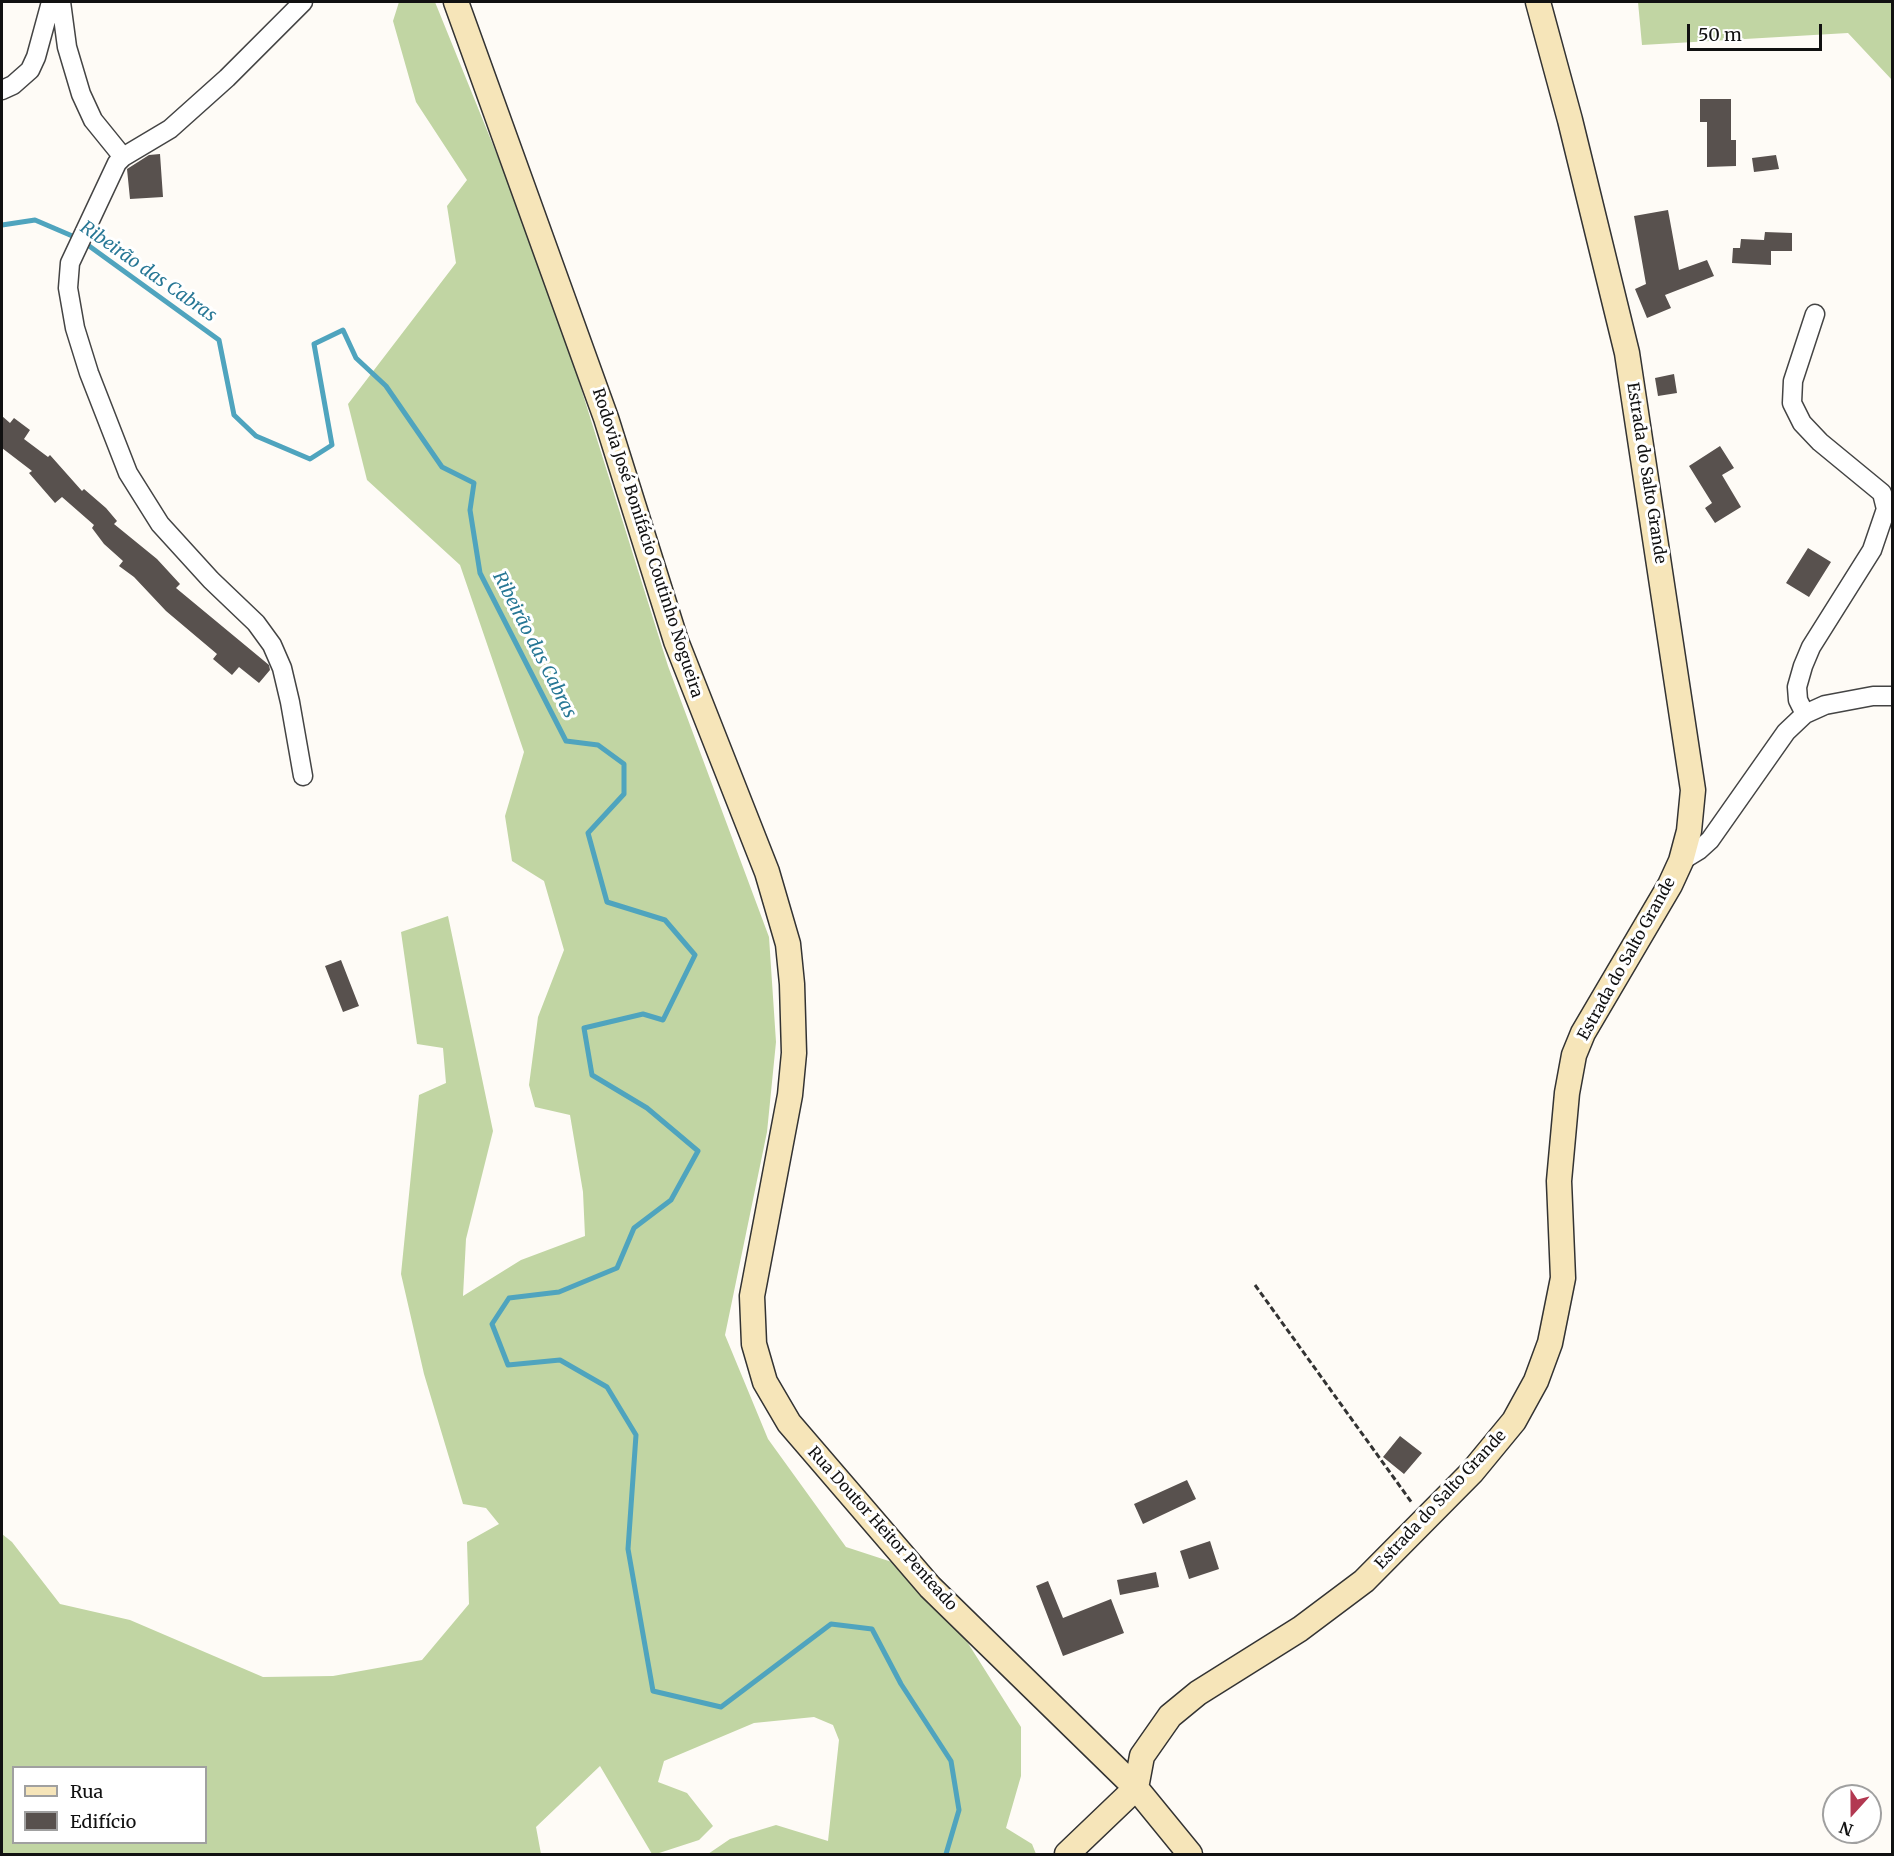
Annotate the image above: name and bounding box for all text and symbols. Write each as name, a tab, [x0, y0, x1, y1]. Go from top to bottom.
scale bar	[1690, 12, 1825, 50]
text: 50 m	[1698, 23, 1742, 46]
water label: Ribeirão das Cabras	[76, 217, 220, 327]
street label: Estrada do Salto Grande	[1622, 381, 1670, 565]
street label: Rodovia José Bonifácio Coutinho Nogueira	[588, 386, 706, 700]
water label: Ribeirão das Cabras	[488, 568, 580, 722]
street label: Estrada do Salto Grande	[1574, 874, 1680, 1044]
street label: Estrada do Salto Grande	[1372, 1426, 1510, 1574]
street label: Rua Doutor Heitor Penteado	[803, 1443, 961, 1615]
legend	[12, 1766, 207, 1844]
text: Rua	[70, 1780, 103, 1803]
north arrow	[1822, 1784, 1882, 1844]
text: Edifício	[70, 1810, 136, 1833]
text: N	[1837, 1817, 1856, 1841]

